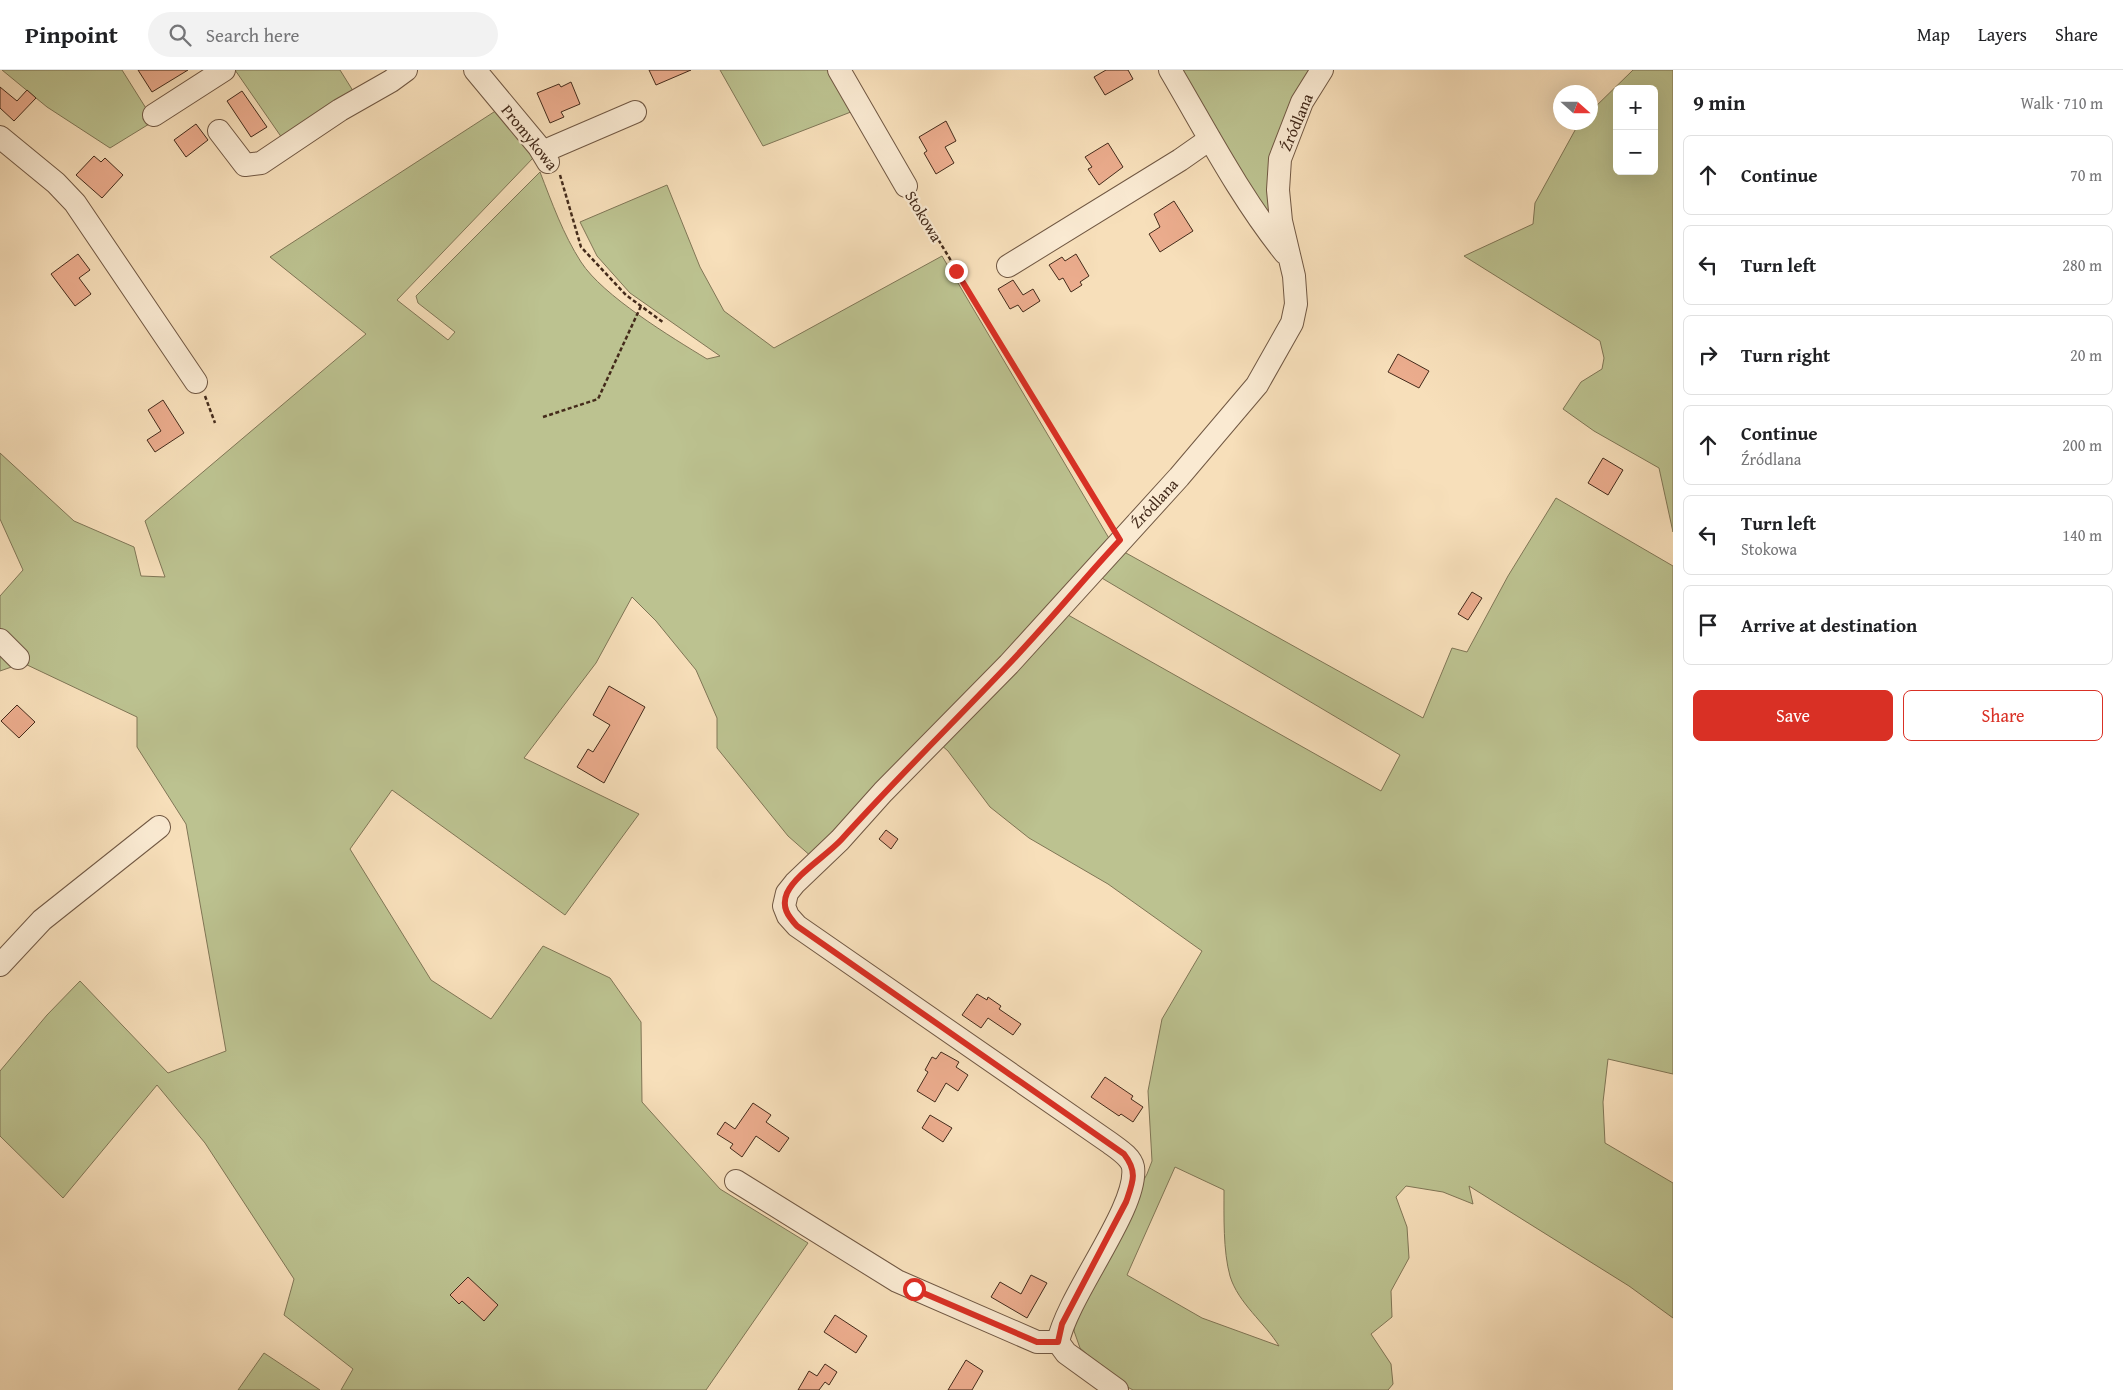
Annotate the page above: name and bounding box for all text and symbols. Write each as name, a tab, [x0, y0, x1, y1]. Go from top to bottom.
search box	[148, 12, 498, 57]
text: Pinpoint	[25, 17, 118, 52]
icon: search	[166, 21, 194, 49]
text: Search here	[206, 21, 299, 49]
text: Map	[1917, 21, 1950, 48]
text: Layers	[1978, 21, 2027, 48]
text: Share	[2055, 21, 2098, 48]
north arrow	[1553, 85, 1598, 130]
map controls	[1613, 85, 1658, 175]
button: +	[1613, 85, 1658, 130]
text: 9 min	[1693, 87, 1745, 118]
street label: Źródlana	[1273, 89, 1319, 154]
text: Walk · 710 m	[2020, 91, 2103, 115]
street label: Promykowa	[496, 99, 564, 175]
button: −	[1613, 130, 1658, 175]
icon: ahead	[1694, 161, 1722, 189]
text: Continue	[1741, 161, 1818, 189]
text: 70 m	[2070, 163, 2102, 187]
street label: Stokowa	[899, 186, 949, 247]
icon: left	[1694, 251, 1722, 279]
text: Turn left	[1741, 251, 1816, 279]
text: 280 m	[2062, 253, 2102, 277]
route end	[945, 260, 968, 283]
icon: right	[1694, 341, 1722, 369]
text: Turn right	[1741, 341, 1830, 369]
text: 20 m	[2070, 343, 2102, 367]
text: Continue	[1741, 419, 1818, 447]
icon: ahead	[1694, 431, 1722, 459]
text: 200 m	[2062, 433, 2102, 457]
text: Źródlana	[1741, 447, 1801, 471]
street label: Źródlana	[1125, 472, 1184, 533]
text: Turn left	[1741, 509, 1816, 537]
icon: left	[1694, 521, 1722, 549]
text: 140 m	[2062, 523, 2102, 547]
text: Stokowa	[1741, 537, 1797, 561]
icon: arrive	[1694, 611, 1722, 639]
text: Arrive at destination	[1741, 611, 1917, 639]
button: Save	[1693, 690, 1893, 741]
button: Share	[1903, 690, 2103, 741]
route start	[903, 1278, 926, 1301]

